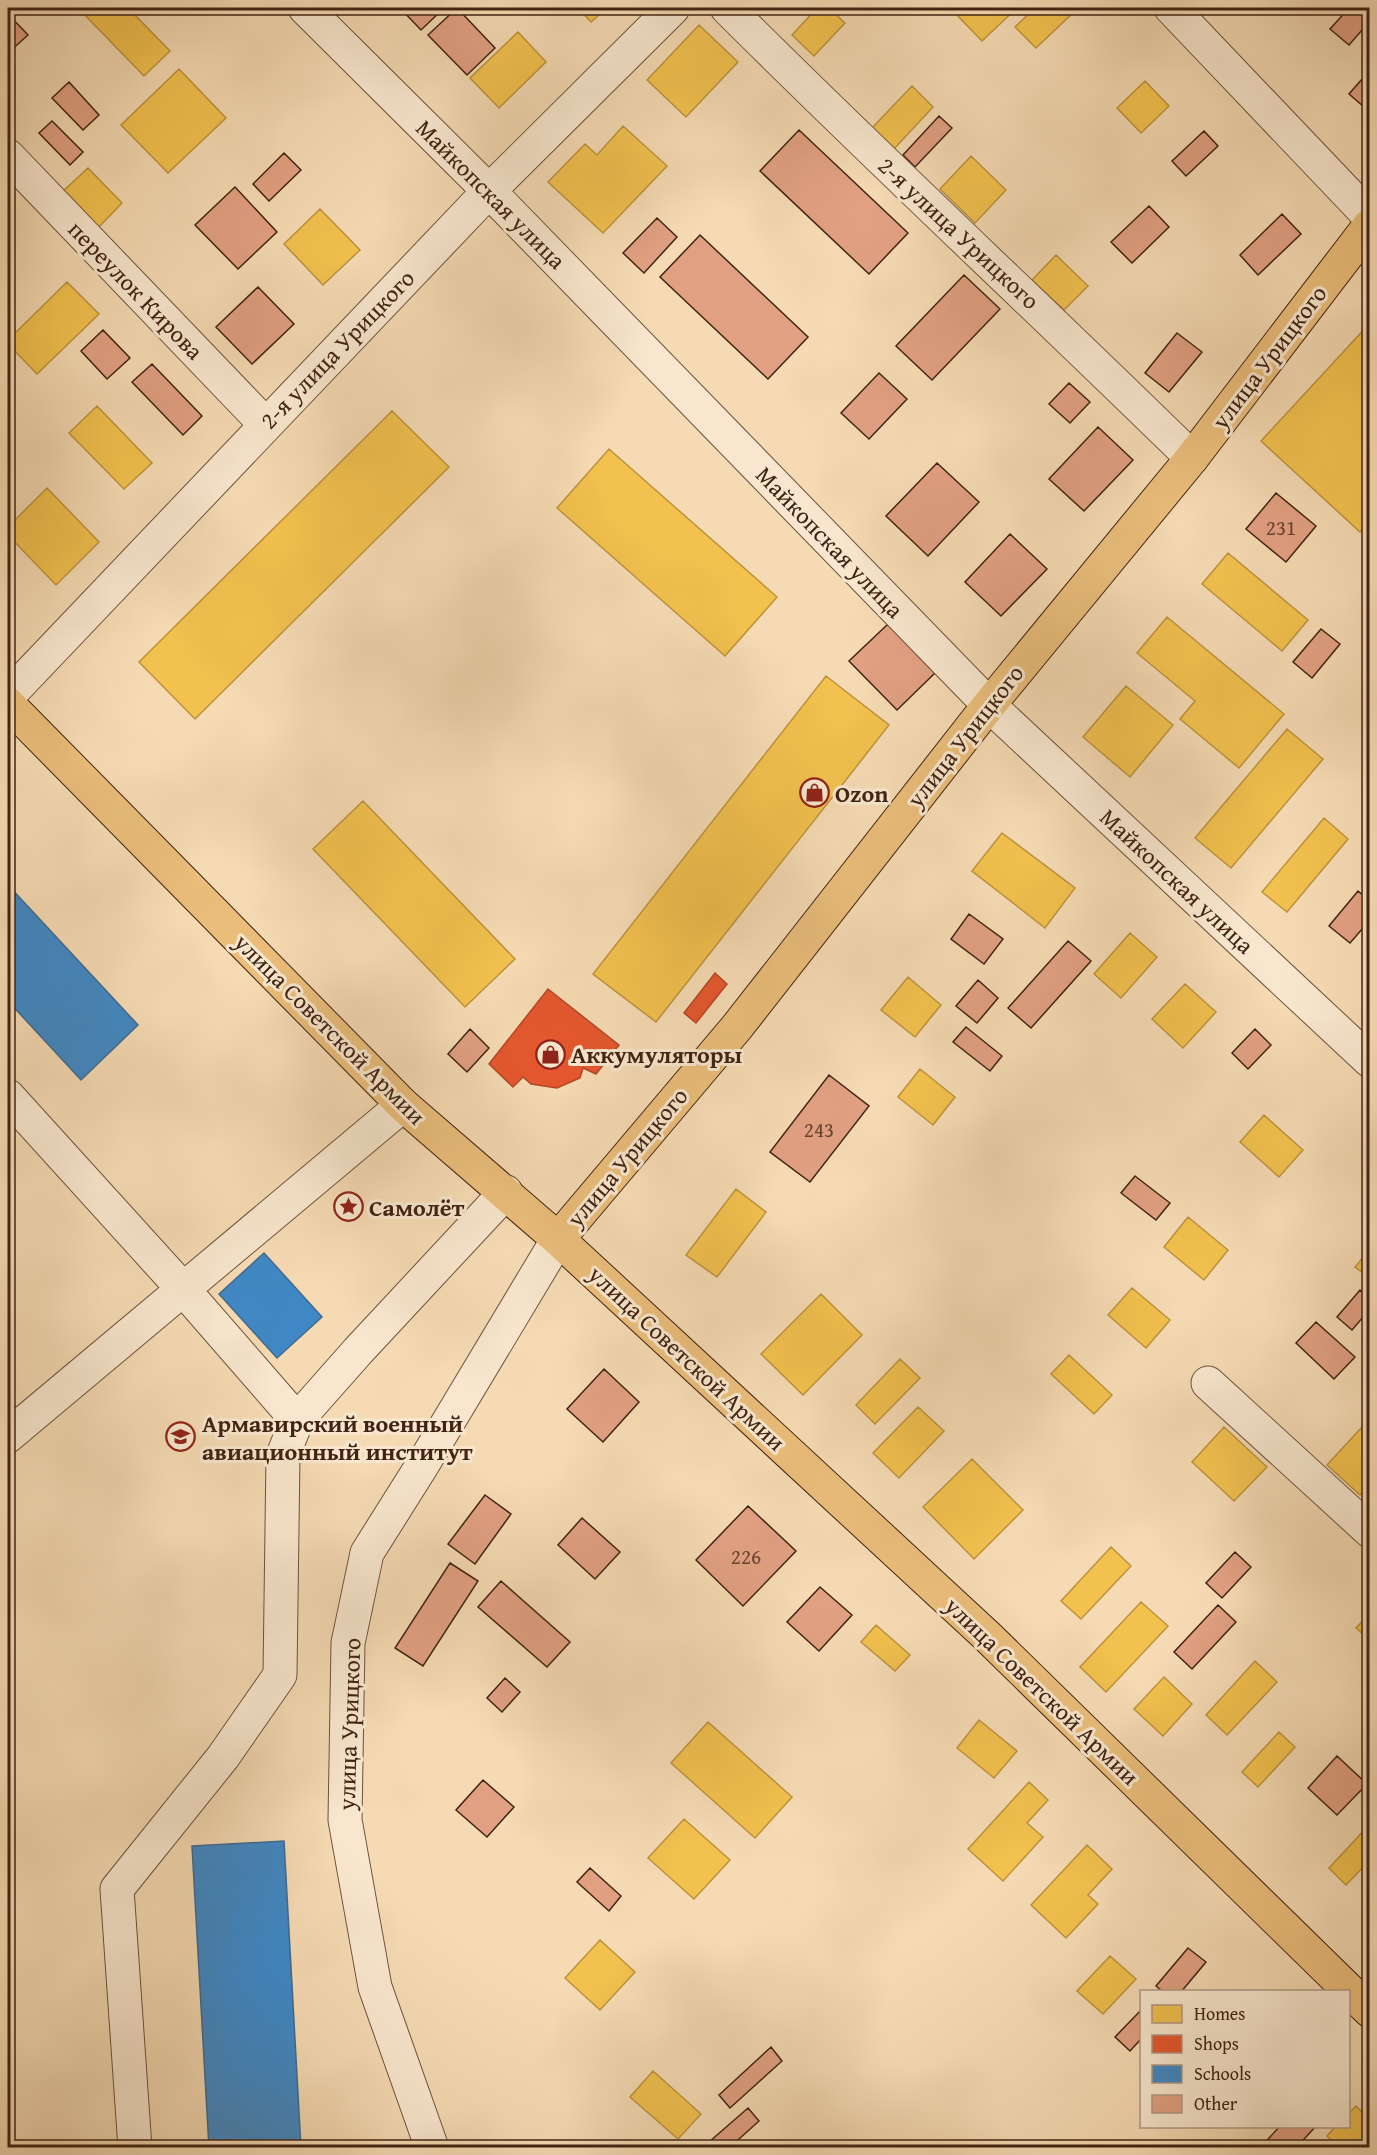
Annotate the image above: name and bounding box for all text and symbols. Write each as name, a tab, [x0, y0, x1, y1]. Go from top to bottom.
street label: Майкопская улица	[408, 111, 574, 277]
street label: 2-я улица Урицкого	[870, 149, 1048, 317]
street label: переулок Кирова	[60, 212, 212, 368]
street label: 2-я улица Урицкого	[251, 261, 423, 437]
street label: улица Урицкого	[1202, 277, 1335, 437]
street label: Майкопская улица	[748, 458, 912, 626]
house number: 231	[1266, 512, 1296, 543]
street label: улица Урицкого	[897, 657, 1032, 816]
place label: Ozon	[835, 776, 889, 811]
shop icon: Ozon	[798, 777, 830, 809]
street label: Майкопская улица	[1092, 800, 1262, 962]
street label: улица Советской Армии	[226, 925, 434, 1133]
place label: Аккумуляторы	[571, 1037, 743, 1072]
shop icon: Аккумуляторы	[534, 1038, 566, 1070]
street label: улица Урицкого	[557, 1080, 696, 1235]
house number: 243	[804, 1114, 834, 1145]
place label: Самолёт	[369, 1190, 465, 1225]
place icon: Самолёт	[332, 1191, 364, 1223]
street label: улица Советской Армии	[580, 1256, 793, 1459]
place label: Армавирский военный авиационный институт	[202, 1406, 473, 1469]
school or university icon: Армавирский военный авиационный институт	[165, 1421, 197, 1453]
house number: 226	[731, 1541, 761, 1572]
street label: улица Советской Армии	[936, 1588, 1147, 1793]
street label: улица Урицкого	[328, 1637, 370, 1812]
legend	[1140, 1990, 1350, 2128]
text: Homes	[1194, 2000, 1245, 2027]
text: Shops	[1194, 2030, 1239, 2057]
text: Schools	[1194, 2060, 1251, 2087]
text: Other	[1194, 2090, 1238, 2117]

